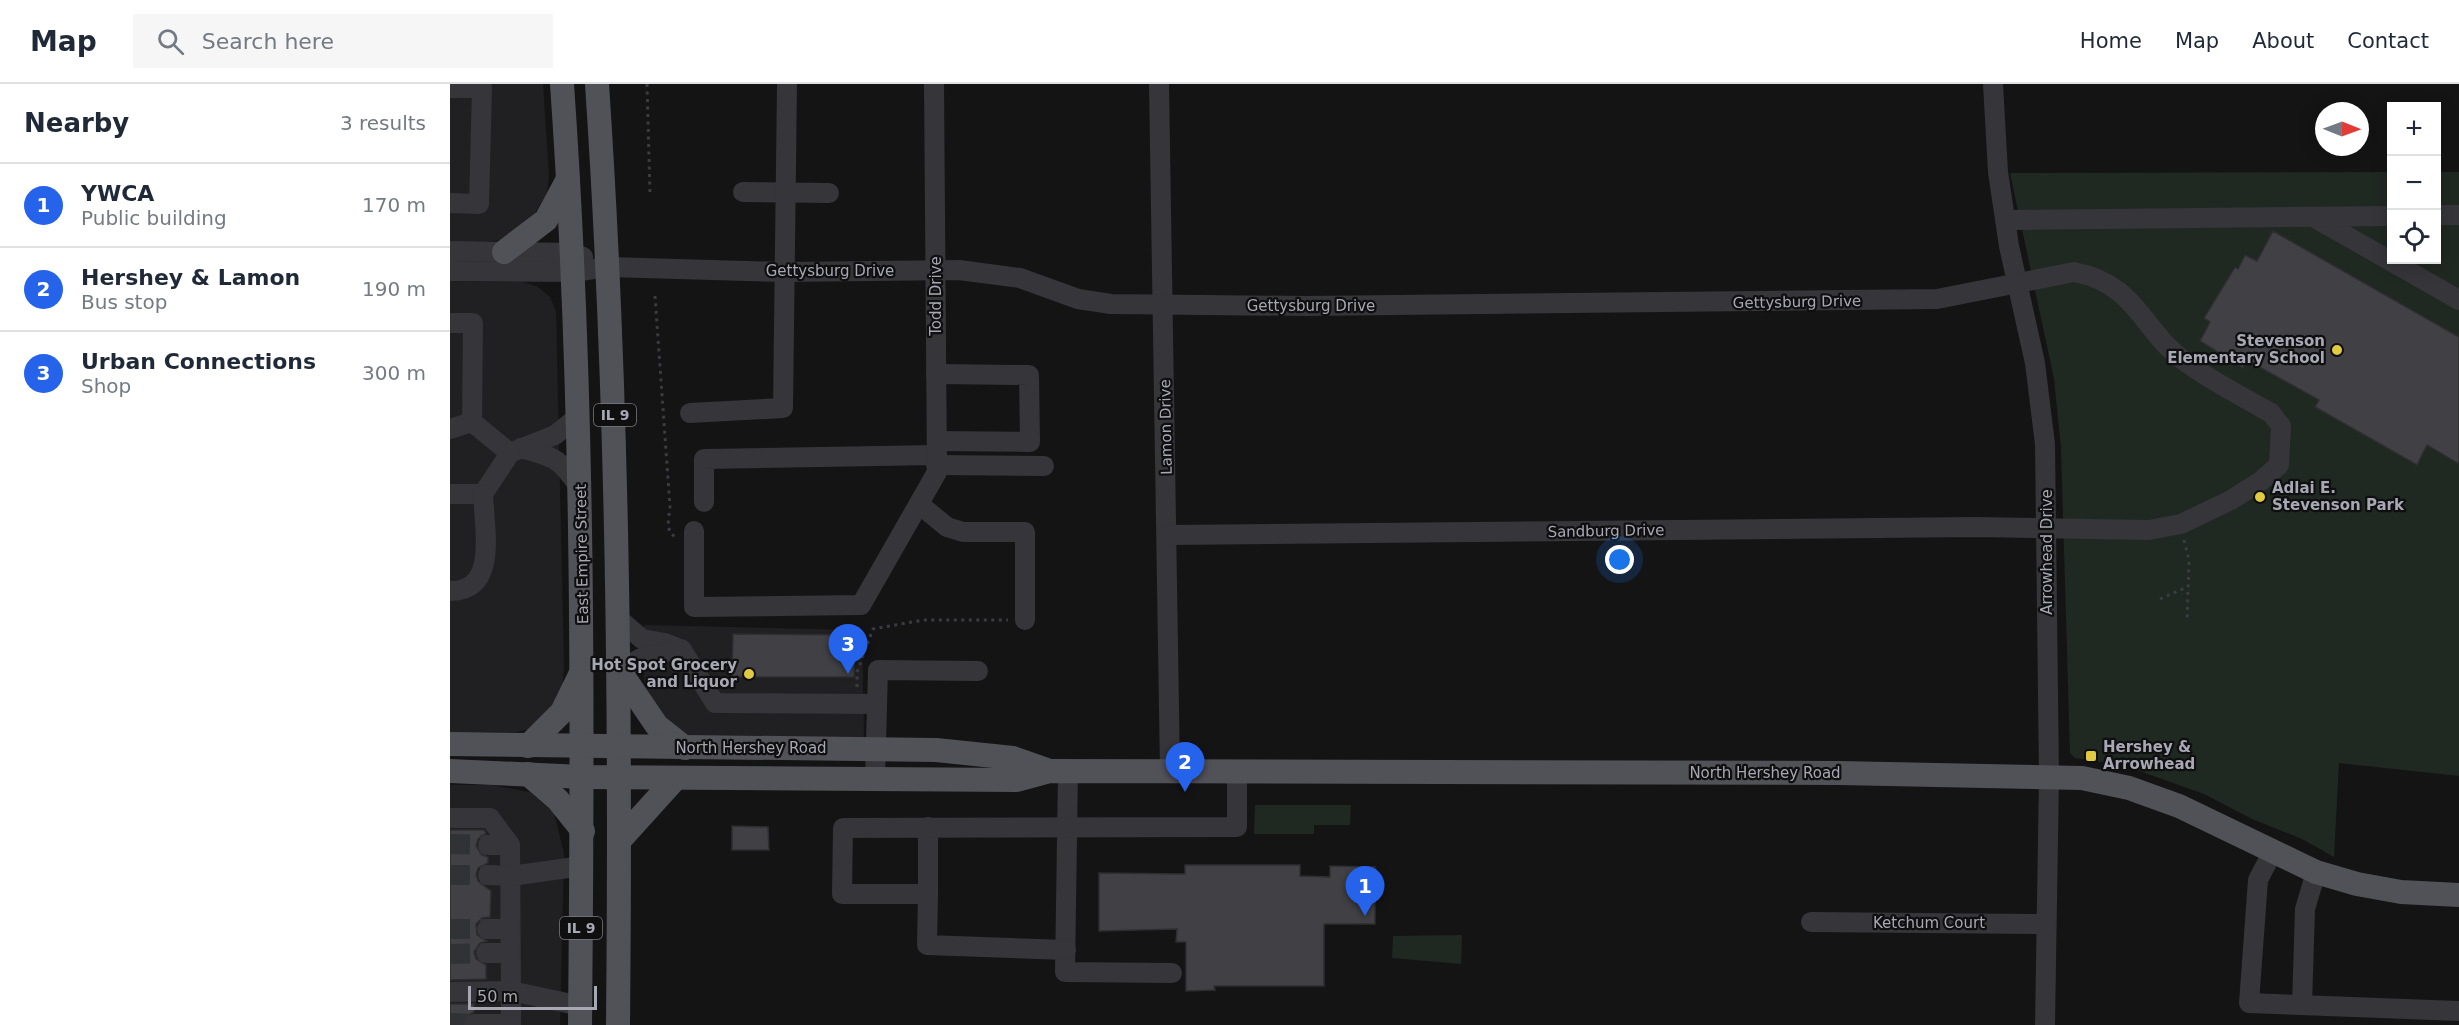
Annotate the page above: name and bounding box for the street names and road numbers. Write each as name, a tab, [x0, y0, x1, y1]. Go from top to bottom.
street label: Todd Drive	[927, 256, 945, 337]
street label: Gettysburg Drive	[766, 262, 894, 280]
street label: Gettysburg Drive	[1733, 292, 1861, 312]
street label: Gettysburg Drive	[1247, 297, 1375, 315]
street label: Lamon Drive	[1156, 379, 1176, 475]
road number: IL 9	[594, 404, 636, 426]
street label: East Empire Street	[572, 484, 592, 624]
street label: Arrowhead Drive	[2038, 489, 2056, 615]
street label: Sandburg Drive	[1547, 521, 1665, 541]
street label: North Hershey Road	[675, 739, 827, 757]
street label: North Hershey Road	[1689, 764, 1841, 782]
street label: Ketchum Court	[1873, 914, 1985, 932]
road number: IL 9	[560, 917, 602, 939]

